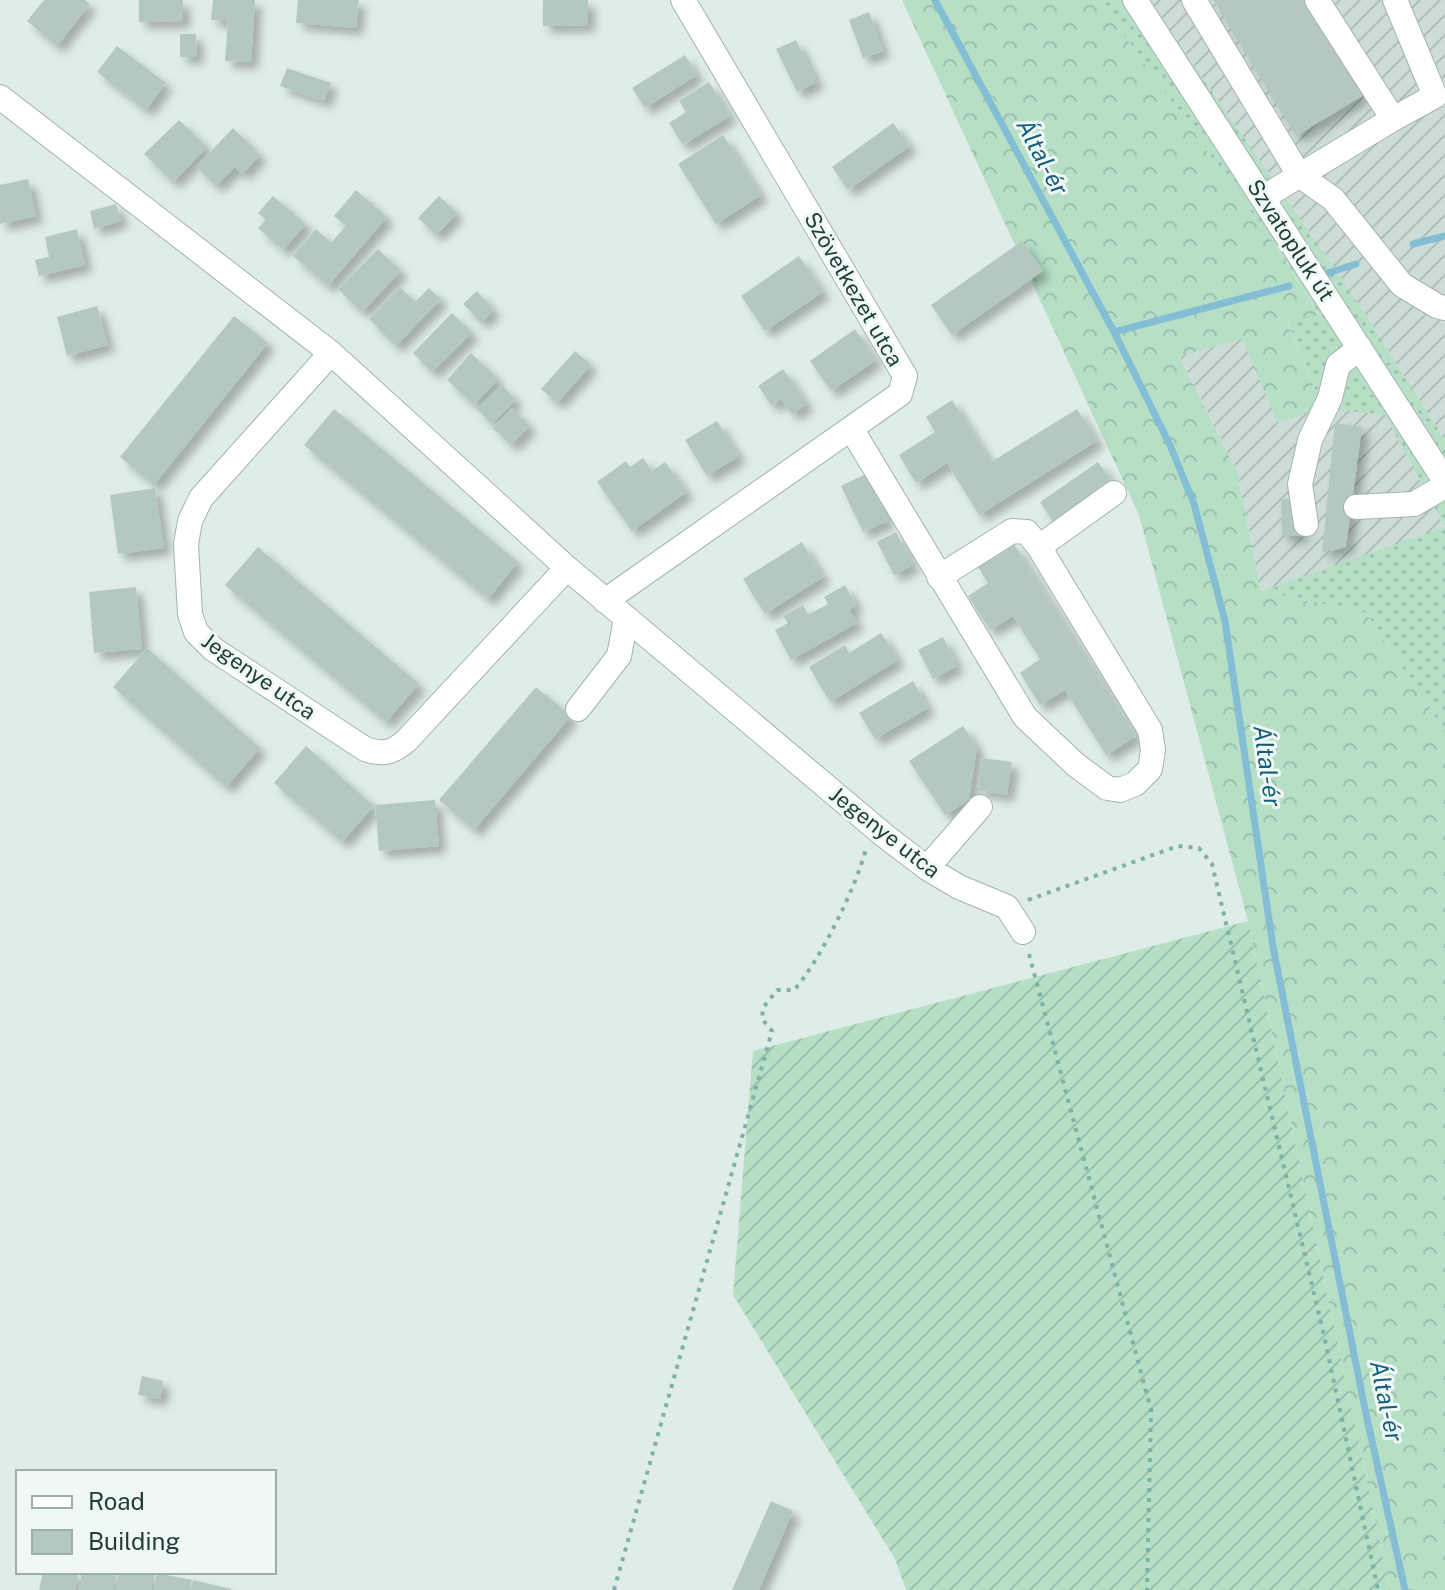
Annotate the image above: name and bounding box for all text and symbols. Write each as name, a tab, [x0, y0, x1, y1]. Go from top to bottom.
water label: Által-ér	[1011, 114, 1075, 200]
street label: Szvatopluk út	[1242, 174, 1340, 306]
street label: Szövetkezet utca	[799, 207, 909, 371]
street label: Jegenye utca	[197, 627, 321, 725]
water label: Által-ér	[1248, 723, 1288, 809]
street label: Jegenye utca	[824, 781, 946, 883]
water label: Által-ér	[1365, 1358, 1409, 1445]
legend	[16, 1470, 276, 1574]
text: Road	[88, 1487, 145, 1515]
text: Building	[88, 1527, 180, 1555]

